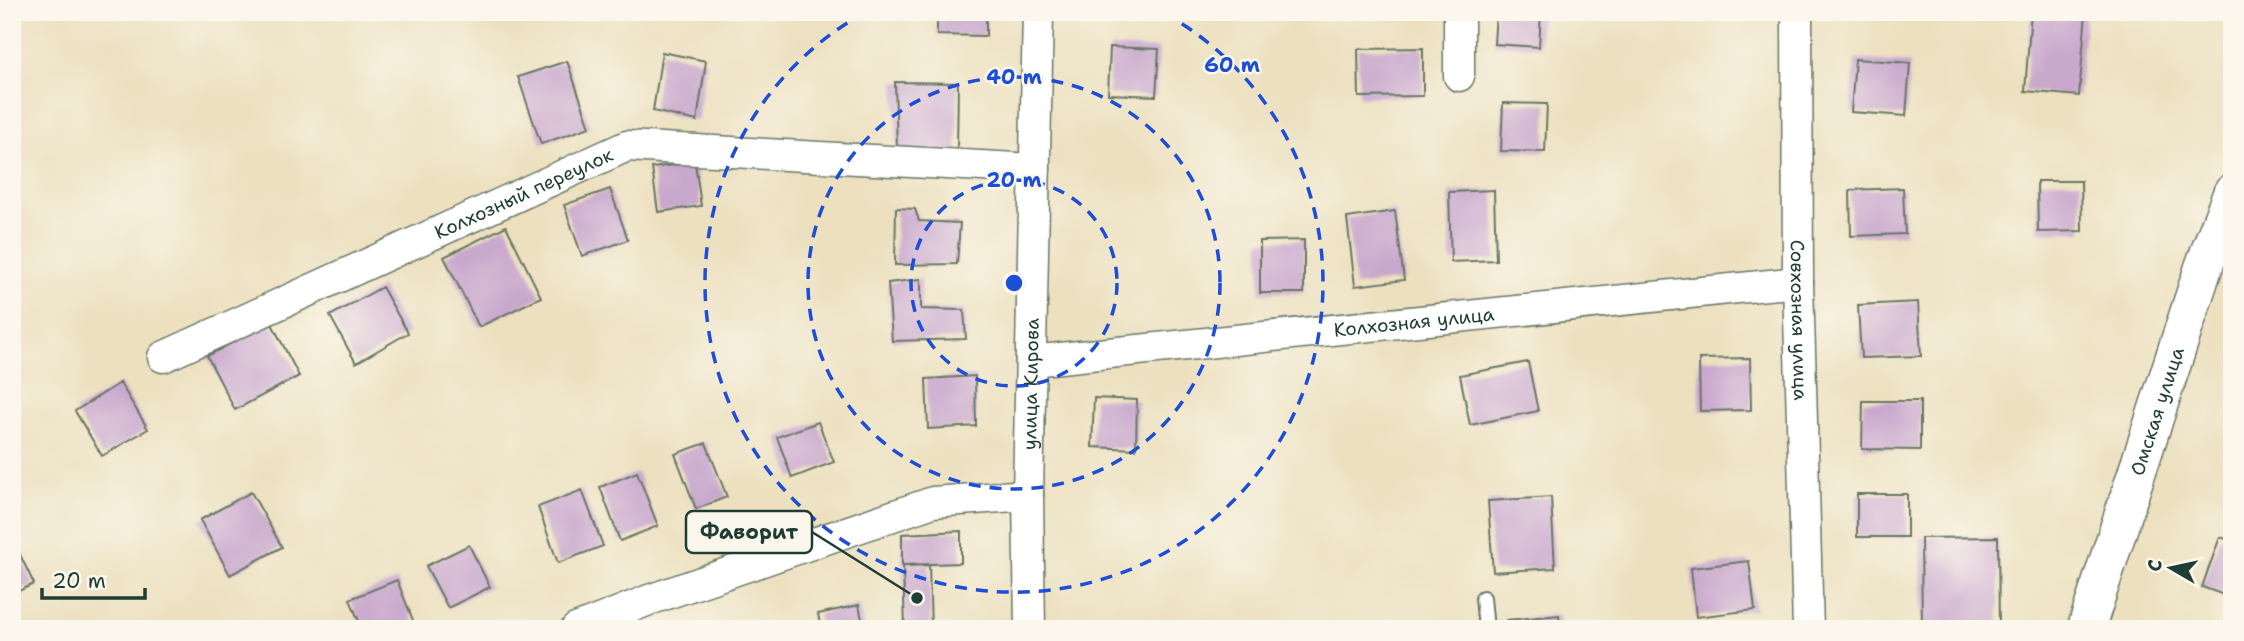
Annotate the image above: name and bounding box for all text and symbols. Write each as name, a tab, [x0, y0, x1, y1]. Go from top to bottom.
text: 60 m	[1204, 51, 1260, 79]
text: 40 m	[986, 63, 1042, 91]
street label: Колхозный переулок	[430, 142, 617, 245]
text: 20 m	[986, 166, 1042, 194]
street label: Совхозная улица	[1785, 240, 1813, 401]
centre of rings	[1002, 271, 1026, 295]
street label: Колхозная улица	[1333, 301, 1496, 343]
street label: улица Кирова	[1017, 318, 1045, 450]
street label: Омская улица	[2125, 344, 2190, 479]
callout: Фаворит	[686, 511, 812, 553]
text: Фаворит	[700, 518, 798, 546]
north arrow	[2136, 532, 2206, 602]
scale bar	[42, 557, 145, 601]
text: С	[2141, 558, 2168, 573]
text: 20 m	[52, 567, 106, 595]

